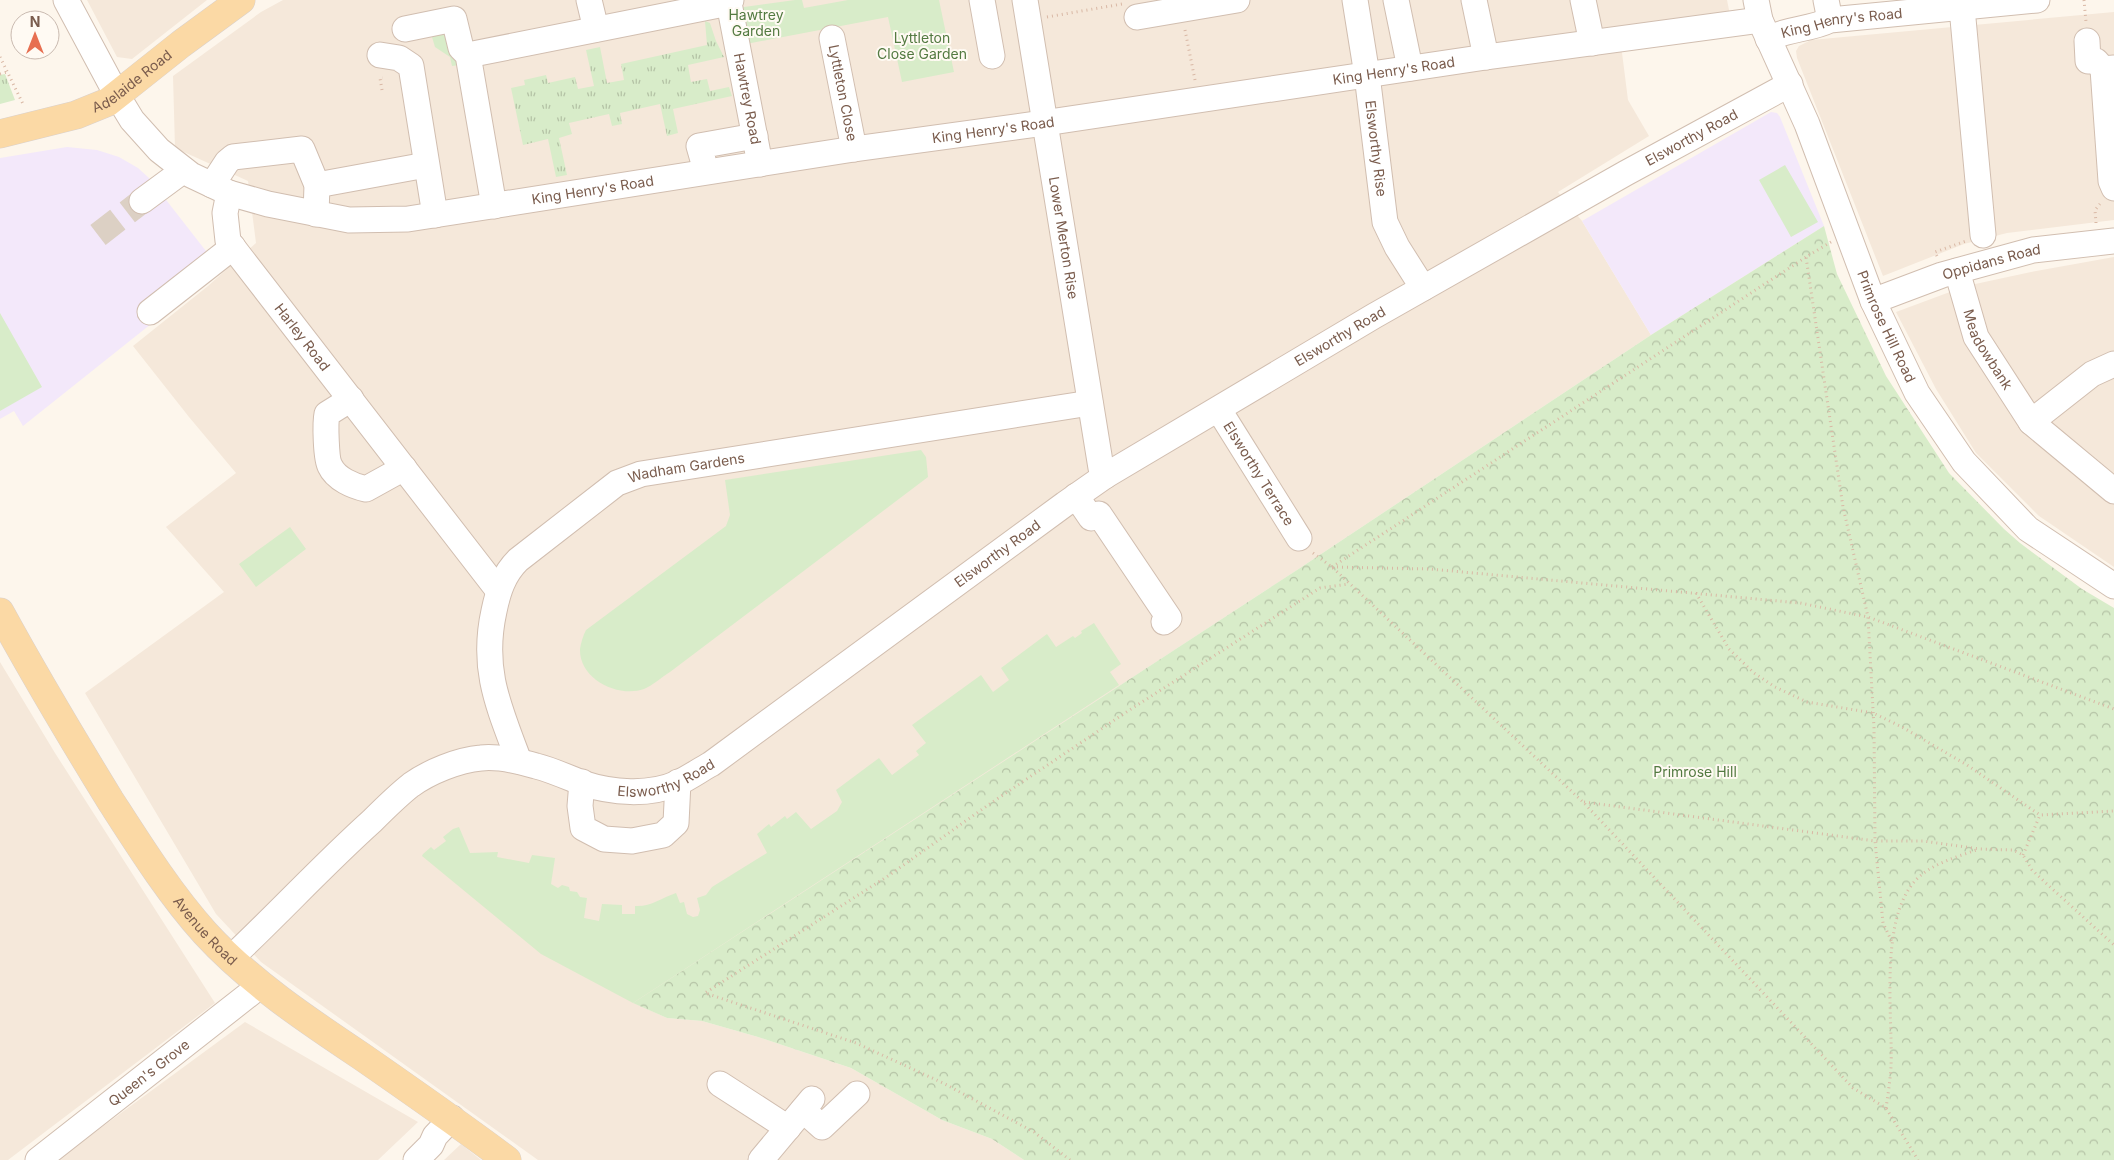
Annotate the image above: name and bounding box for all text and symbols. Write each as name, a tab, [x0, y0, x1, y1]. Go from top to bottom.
street label: King Henry's Road	[1779, 4, 1903, 41]
park label: Hawtrey Garden	[728, 6, 784, 39]
north arrow	[10, 10, 60, 60]
text: N	[30, 13, 40, 30]
park label: Lyttleton Close Garden	[877, 29, 967, 62]
street label: Lyttleton Close	[826, 43, 861, 143]
street label: Adelaide Road	[89, 46, 175, 116]
street label: Hawtrey Road	[731, 51, 765, 146]
street label: King Henry's Road	[1331, 53, 1456, 88]
street label: Elsworthy Rise	[1362, 99, 1391, 198]
street label: Elsworthy Road	[1642, 105, 1740, 169]
street label: King Henry's Road	[931, 113, 1055, 146]
street label: King Henry's Road	[530, 172, 655, 207]
street label: Lower Merton Rise	[1046, 175, 1082, 300]
street label: Oppidans Road	[1940, 240, 2041, 283]
street label: Primrose Hill Road	[1854, 268, 1920, 385]
street label: Harley Road	[271, 300, 334, 374]
street label: Elsworthy Road	[1291, 302, 1388, 369]
street label: Meadowbank	[1960, 307, 2017, 393]
street label: Elsworthy Terrace	[1220, 418, 1298, 529]
street label: Wadham Gardens	[626, 449, 746, 486]
street label: Elsworthy Road	[951, 516, 1044, 590]
street label: Elsworthy Road	[617, 755, 717, 800]
park label: Primrose Hill	[1653, 763, 1737, 780]
street label: Avenue Road	[170, 893, 241, 968]
street label: Queen's Grove	[105, 1035, 193, 1110]

